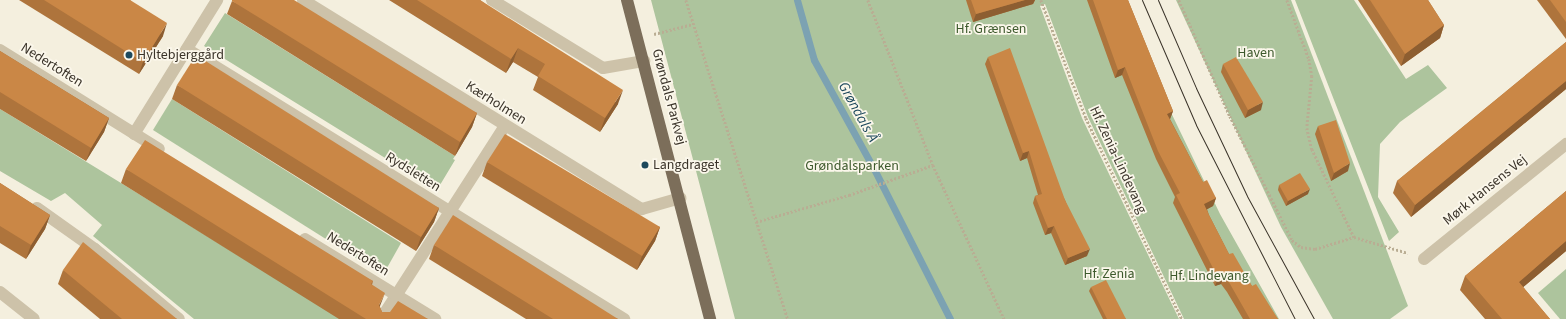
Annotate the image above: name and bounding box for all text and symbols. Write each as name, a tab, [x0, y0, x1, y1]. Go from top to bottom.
park label: Hf. Grænsen	[956, 21, 1026, 37]
street label: Nedertoften	[18, 39, 86, 91]
park label: Haven	[1237, 45, 1275, 61]
place label: Hyltebjerggård	[137, 47, 224, 63]
street label: Grøndals Parkvej	[648, 47, 690, 147]
marker: Hyltebjerggård	[124, 50, 134, 60]
street label: Kærholmen	[462, 78, 530, 128]
water label: Grøndals Å	[834, 79, 882, 145]
street label: Hf. Zenia-Lindevang	[1086, 104, 1150, 216]
street label: Rydsletten	[382, 148, 444, 196]
street label: Mørk Hansens Vej	[1440, 151, 1530, 229]
place label: Langdraget	[653, 157, 719, 173]
park label: Grøndalsparken	[805, 158, 899, 174]
marker: Langdraget	[640, 160, 650, 170]
street label: Nedertoften	[324, 228, 392, 280]
park label: Hf. Zenia	[1083, 266, 1135, 282]
park label: Hf. Lindevang	[1169, 268, 1249, 284]

